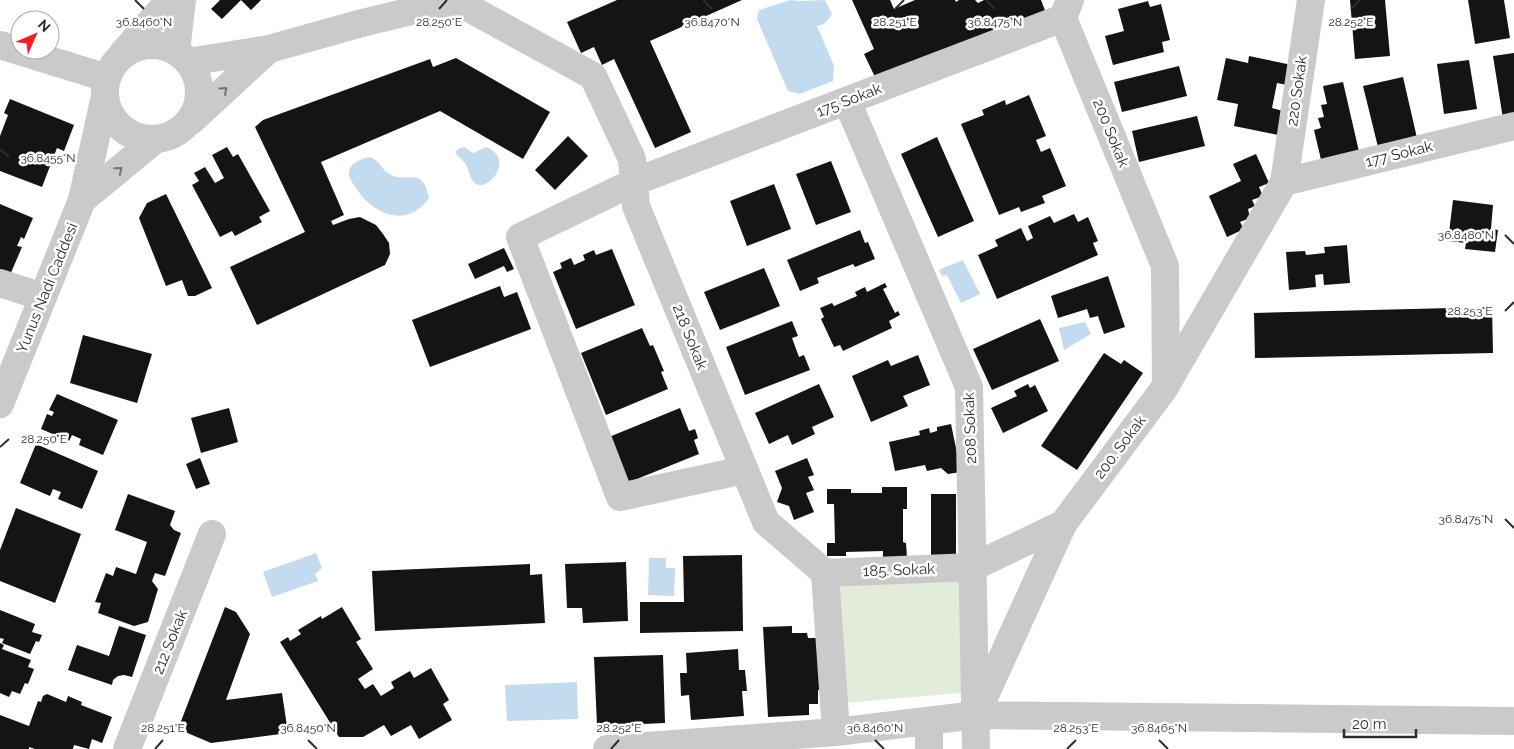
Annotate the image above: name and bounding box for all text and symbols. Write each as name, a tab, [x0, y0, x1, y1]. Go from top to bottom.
north arrow	[10, 10, 60, 60]
text: 36.8460°N	[116, 15, 172, 29]
text: 28.250°E	[416, 15, 462, 29]
text: 36.8470°N	[684, 15, 740, 29]
text: 28.251°E	[873, 15, 917, 29]
text: 36.8475°N	[968, 15, 1022, 29]
text: 28.252°E	[1328, 15, 1374, 29]
text: N	[35, 16, 54, 35]
street label: 220 Sokak	[1283, 55, 1311, 127]
street label: 175 Sokak	[814, 79, 884, 121]
one-way arrow	[219, 87, 228, 96]
street label: 200 Sokak	[1089, 96, 1133, 170]
street label: 177 Sokak	[1364, 137, 1434, 171]
text: 36.8455°N	[20, 151, 76, 165]
one-way arrow	[113, 167, 122, 175]
street label: Yunus Nadi Caddesi	[13, 220, 81, 356]
text: 36.8480°N	[1438, 228, 1494, 242]
street label: 218 Sokak	[669, 302, 711, 372]
text: 28.253°E	[1447, 304, 1493, 318]
street label: 208 Sokak	[960, 392, 980, 464]
street label: 200. Sokak	[1090, 412, 1150, 482]
text: 28.250°E	[21, 432, 67, 446]
text: 36.8475°N	[1439, 512, 1493, 526]
street label: 185. Sokak	[863, 560, 935, 580]
street label: 212 Sokak	[149, 607, 191, 677]
scale bar	[1344, 706, 1416, 738]
text: 20 m	[1352, 715, 1387, 733]
text: 28.251°E	[141, 721, 185, 735]
text: 36.8450°N	[280, 721, 336, 735]
text: 28.252°E	[596, 721, 642, 735]
text: 36.8460°N	[847, 721, 903, 735]
text: 28.253°E	[1053, 721, 1099, 735]
text: 36.8465°N	[1131, 721, 1187, 735]

